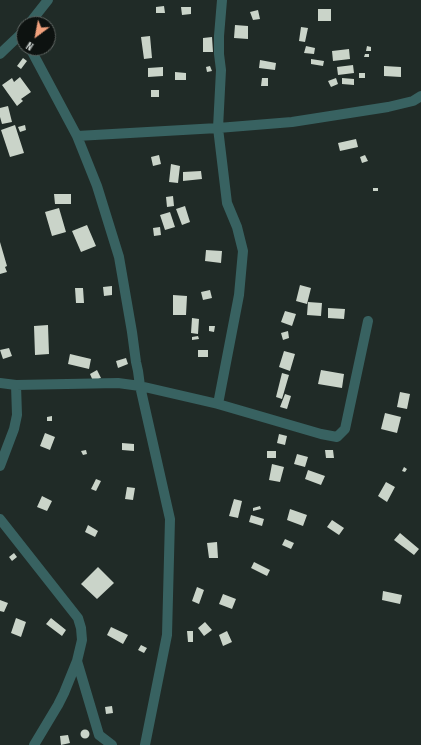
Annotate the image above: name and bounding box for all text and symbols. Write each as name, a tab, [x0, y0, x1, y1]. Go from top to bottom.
north arrow	[16, 16, 56, 56]
text: N	[24, 39, 36, 53]

